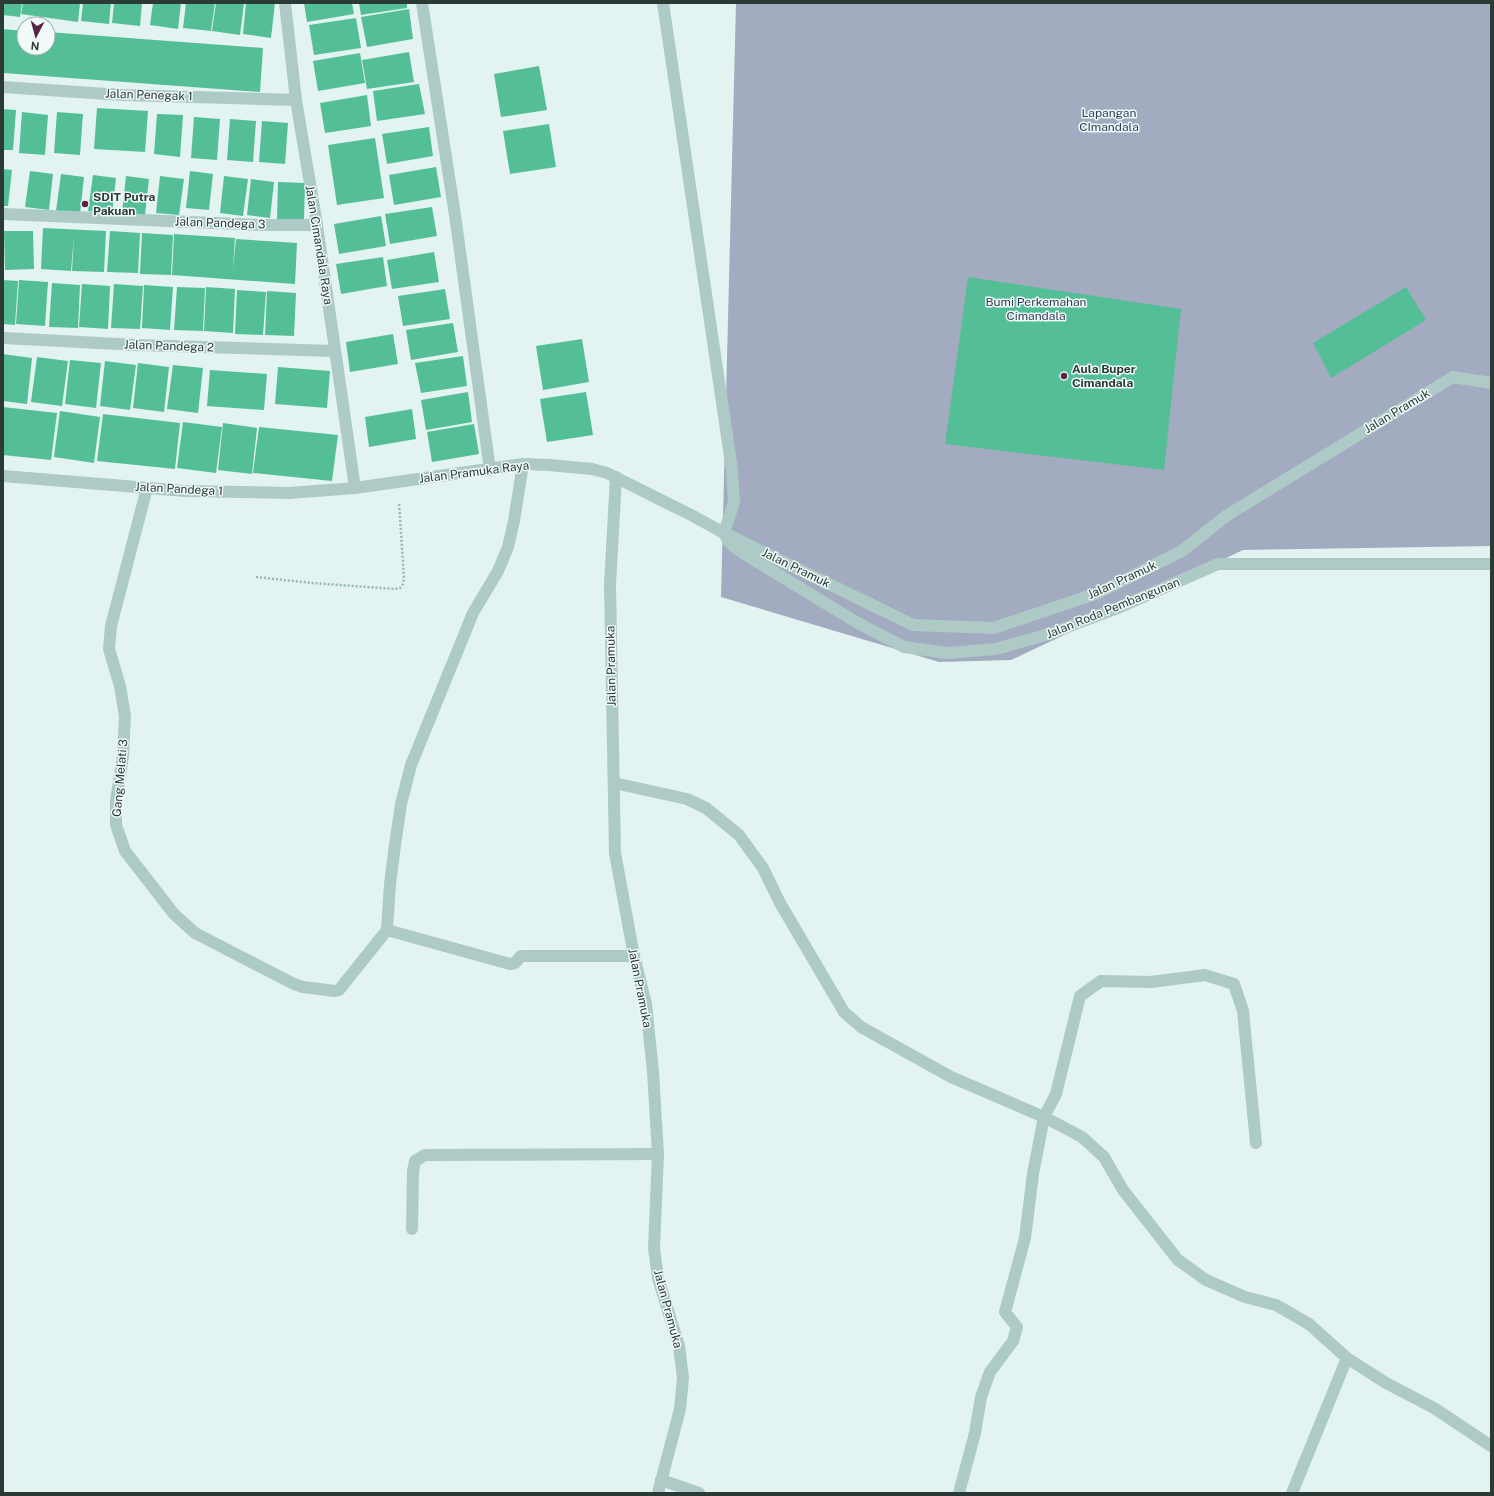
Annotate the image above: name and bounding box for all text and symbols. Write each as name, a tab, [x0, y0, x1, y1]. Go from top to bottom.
north arrow	[16, 16, 56, 56]
text: N	[30, 40, 40, 52]
street label: Jalan Penegak 1	[105, 86, 193, 104]
park label: Lapangan CImandala	[1079, 106, 1139, 134]
street label: Jalan Cimandala Raya	[303, 184, 335, 306]
place label: SDIT Putra Pakuan	[93, 190, 155, 218]
marker: SDIT Putra Pakuan	[80, 199, 90, 209]
street label: Jalan Pandega 3	[174, 214, 266, 232]
park label: Bumi Perkemahan Cimandala	[985, 295, 1087, 323]
street label: Jalan Pandega 2	[124, 337, 214, 355]
place label: Aula Buper Cimandala	[1072, 362, 1136, 390]
marker: Aula Buper Cimandala	[1059, 371, 1069, 381]
street label: Jalan Pramuk	[1362, 386, 1433, 436]
street label: Jalan Pramuka Raya	[418, 458, 530, 486]
street label: Jalan Pandega 1	[135, 480, 223, 498]
street label: Jalan Pramuk	[760, 545, 833, 591]
street label: Jalan Pramuk	[1085, 558, 1159, 602]
street label: Jalan Roda Pembangunan	[1044, 575, 1182, 641]
street label: Jalan Pramuka	[603, 626, 619, 706]
street label: Gang Melati 3	[110, 738, 130, 818]
street label: Jalan Pramuka	[625, 947, 655, 1029]
street label: Jalan Pramuka	[651, 1268, 685, 1350]

